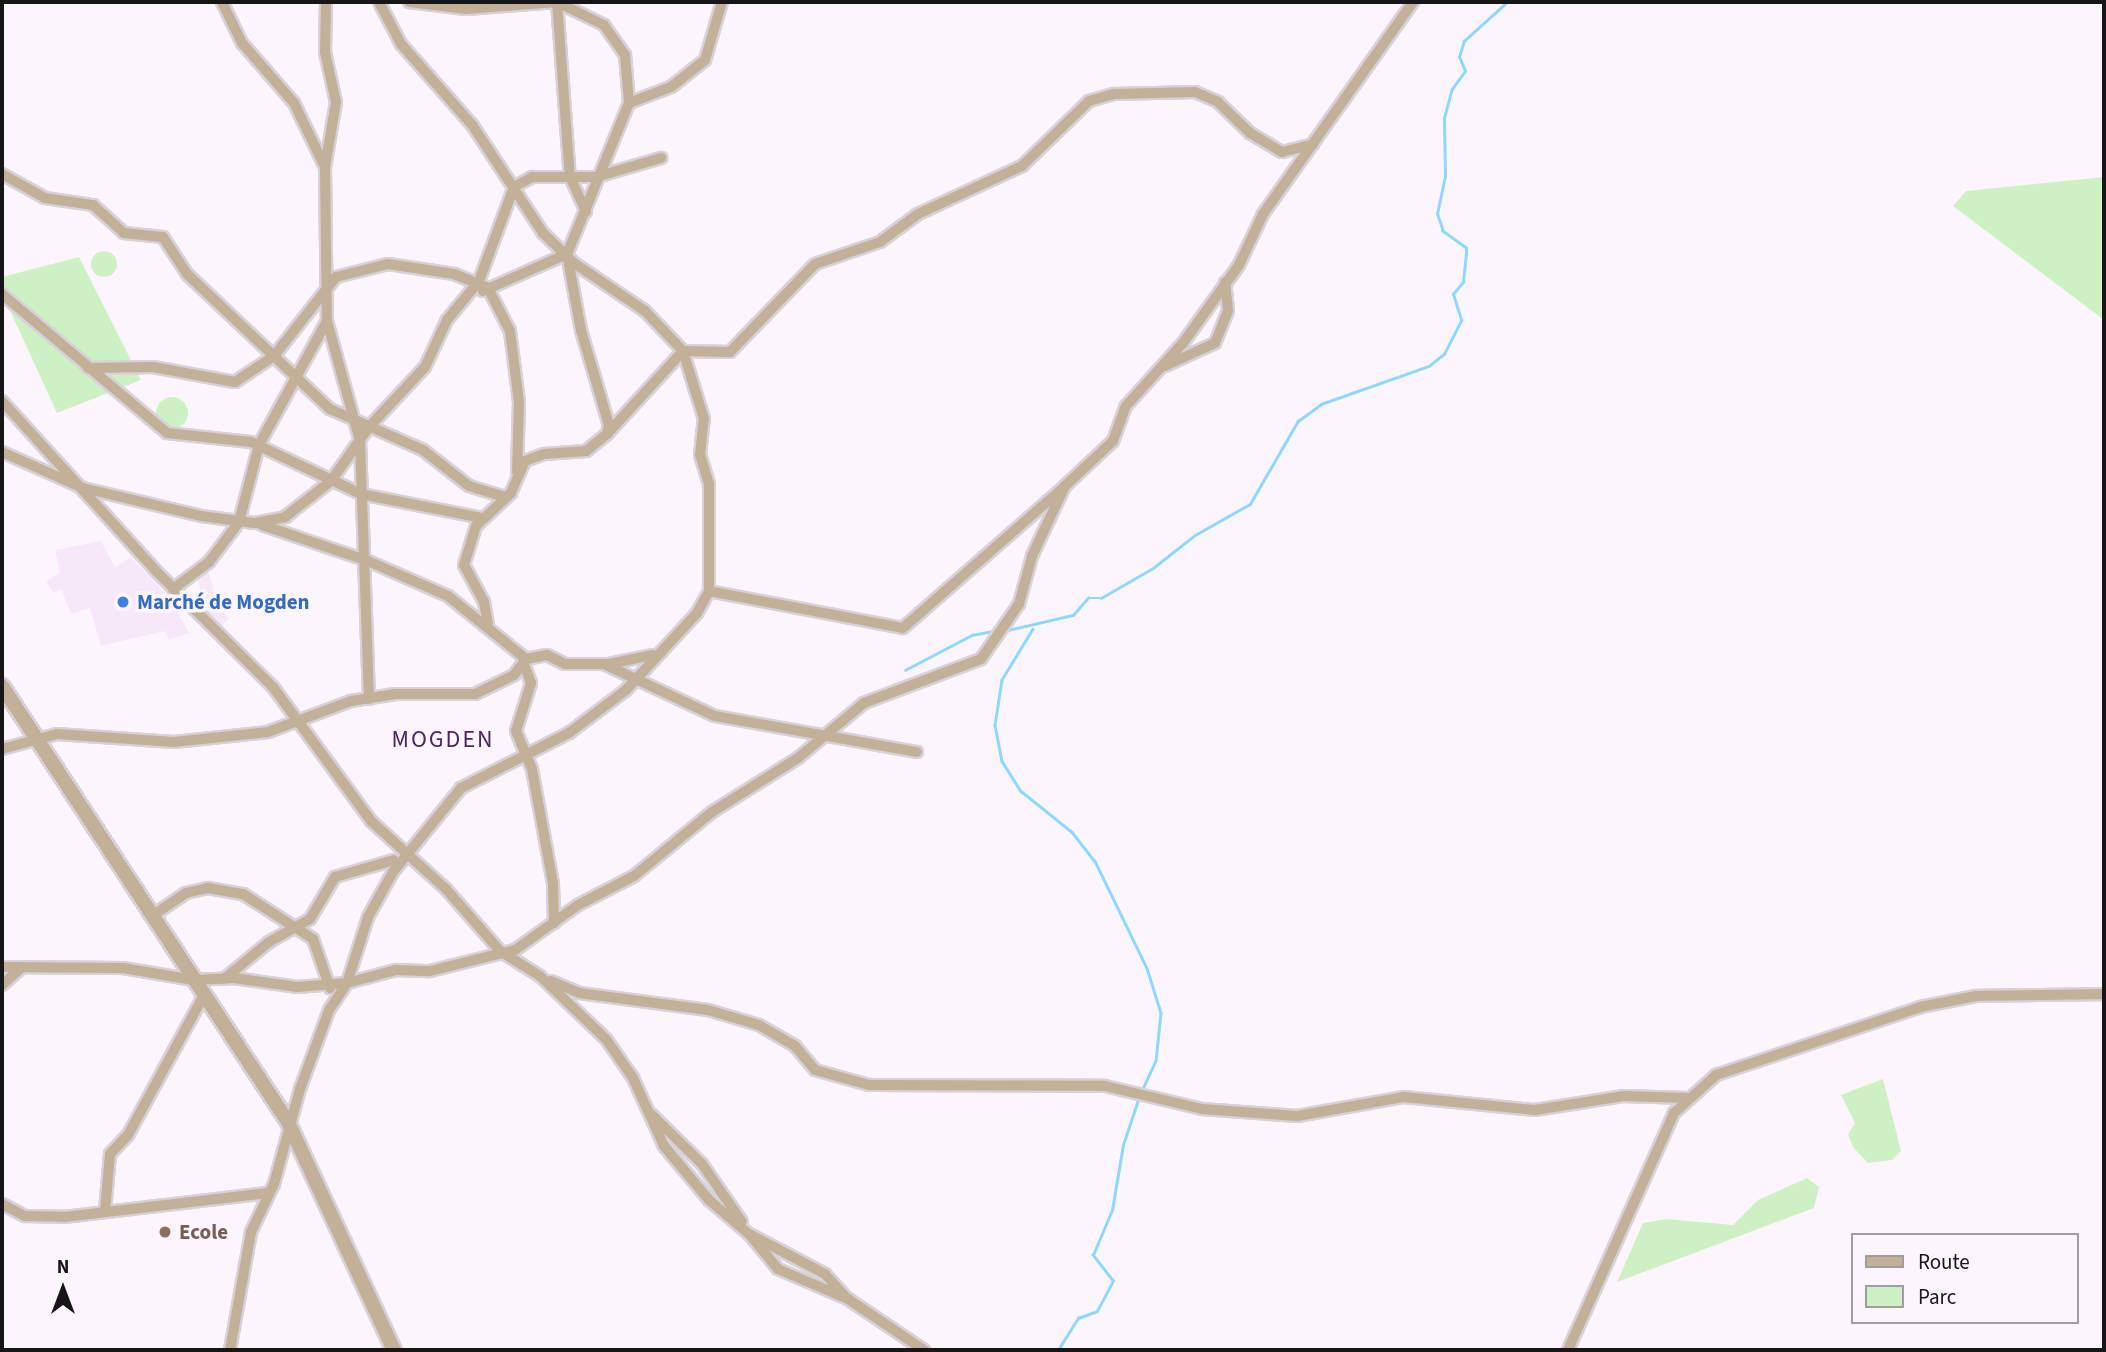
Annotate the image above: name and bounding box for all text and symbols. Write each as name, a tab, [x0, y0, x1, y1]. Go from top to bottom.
place label: Marché de Mogden	[137, 589, 310, 615]
marker: Marché de Mogden	[115, 594, 131, 610]
district label: MOGDEN	[392, 726, 494, 754]
place label: Ecole	[179, 1219, 228, 1245]
marker: Ecole	[157, 1224, 173, 1240]
legend	[1850, 1233, 2078, 1324]
text: Route	[1918, 1247, 1970, 1277]
north arrow	[28, 1254, 98, 1324]
text: N	[57, 1254, 69, 1281]
text: Parc	[1918, 1282, 1956, 1312]

